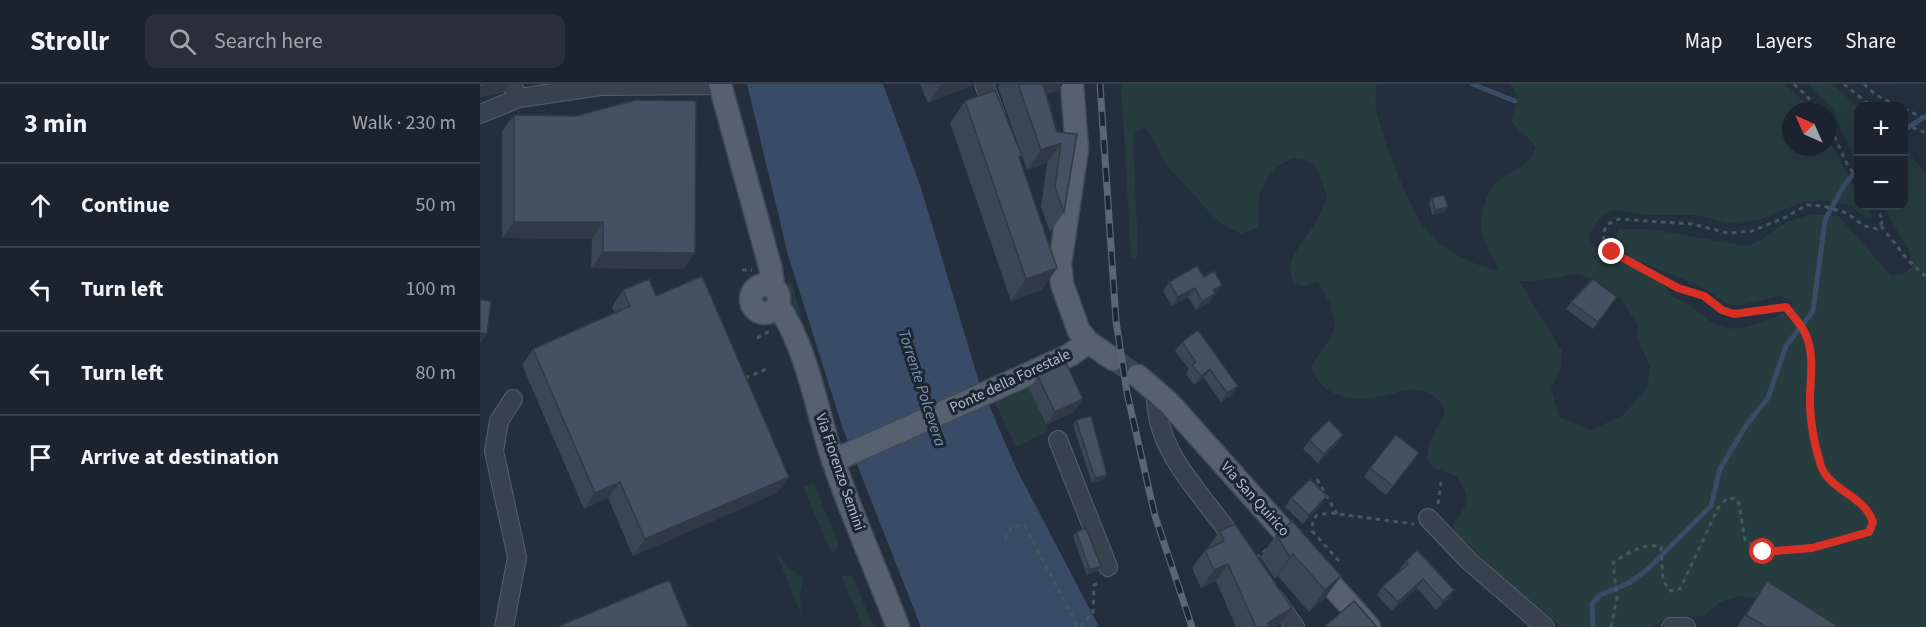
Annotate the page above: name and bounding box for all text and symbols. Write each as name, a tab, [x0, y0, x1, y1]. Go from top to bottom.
search box	[145, 14, 565, 68]
text: Strollr	[30, 21, 109, 61]
icon: search	[166, 25, 199, 58]
text: Search here	[214, 25, 323, 57]
text: Map	[1685, 26, 1722, 56]
text: Layers	[1755, 26, 1812, 56]
text: Share	[1845, 26, 1896, 56]
north arrow	[1782, 102, 1836, 156]
map controls	[1854, 102, 1908, 210]
button: +	[1854, 102, 1908, 156]
text: 3 min	[24, 105, 87, 142]
text: Walk · 230 m	[352, 109, 456, 137]
button: −	[1854, 156, 1908, 210]
icon: ahead	[24, 189, 57, 222]
text: Continue	[81, 189, 170, 221]
text: 50 m	[416, 191, 456, 219]
route end	[1598, 238, 1624, 264]
icon: left	[24, 273, 57, 306]
text: Turn left	[81, 273, 163, 305]
text: 100 m	[406, 275, 456, 303]
water label: Torrente Polcevera	[893, 327, 951, 450]
street label: Ponte della Forestale	[946, 344, 1074, 418]
icon: left	[24, 357, 57, 390]
text: Turn left	[81, 357, 163, 389]
text: 80 m	[416, 359, 456, 387]
street label: Via Fiorenzo Semini	[810, 411, 870, 533]
icon: arrive	[24, 441, 57, 474]
text: Arrive at destination	[81, 441, 279, 473]
street label: Via San Quirico	[1216, 457, 1294, 541]
route start	[1749, 538, 1775, 564]

